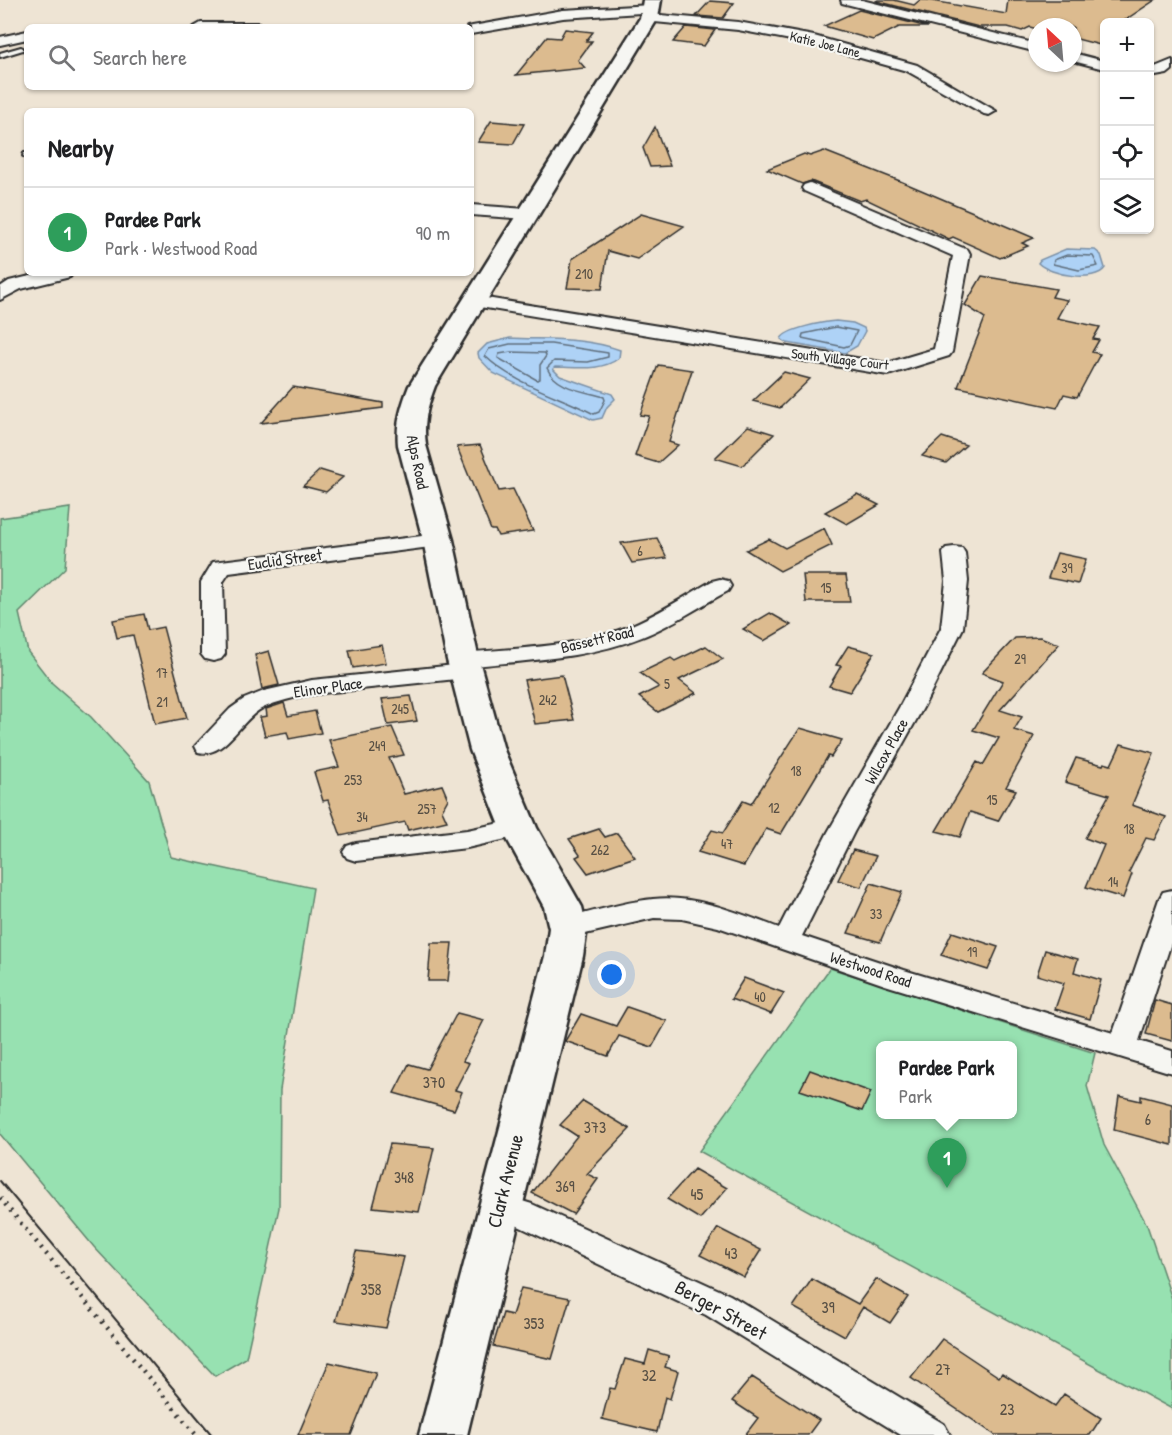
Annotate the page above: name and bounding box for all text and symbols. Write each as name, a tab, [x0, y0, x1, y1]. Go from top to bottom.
north arrow	[1028, 18, 1082, 72]
map controls	[1100, 18, 1154, 234]
button: +	[1100, 18, 1154, 72]
search box	[24, 24, 474, 90]
street label: Katie Joe Lane	[788, 26, 863, 62]
icon: search	[45, 41, 78, 74]
text: Search here	[93, 42, 187, 72]
button: −	[1100, 72, 1154, 126]
button: locate	[1100, 126, 1154, 180]
text: Nearby	[48, 130, 114, 165]
button: layers	[1100, 180, 1154, 234]
text: Pardee Park	[105, 204, 201, 234]
text: 1	[64, 219, 71, 246]
text: 90 m	[416, 219, 450, 246]
text: Park · Westwood Road	[105, 234, 257, 261]
house number: 210	[575, 264, 593, 283]
street label: South Village Court	[790, 343, 890, 375]
street label: Alps Road	[402, 433, 434, 491]
house number: 6	[637, 541, 643, 560]
street label: Euclid Street	[246, 543, 324, 575]
house number: 39	[1061, 558, 1073, 577]
house number: 15	[820, 578, 832, 597]
street label: Bassett Road	[558, 620, 636, 658]
house number: 29	[1014, 649, 1026, 668]
house number: 17	[156, 663, 168, 682]
street label: Elinor Place	[292, 671, 364, 703]
house number: 5	[664, 674, 670, 693]
house number: 242	[539, 690, 558, 709]
house number: 21	[156, 692, 168, 711]
house number: 245	[391, 699, 409, 718]
street label: Wilcox Place	[859, 714, 913, 788]
house number: 249	[369, 736, 385, 755]
house number: 18	[790, 761, 802, 780]
house number: 253	[344, 770, 362, 789]
house number: 15	[986, 790, 998, 809]
house number: 12	[768, 798, 780, 817]
house number: 257	[417, 799, 437, 818]
house number: 34	[356, 807, 368, 826]
house number: 18	[1123, 819, 1135, 838]
house number: 47	[721, 834, 733, 853]
house number: 262	[591, 840, 610, 859]
house number: 14	[1108, 872, 1118, 891]
house number: 33	[870, 904, 882, 923]
house number: 19	[967, 942, 977, 961]
street label: Westwood Road	[827, 946, 915, 992]
your location	[597, 960, 626, 989]
house number: 40	[754, 987, 766, 1006]
popup	[876, 1041, 1017, 1119]
text: Pardee Park	[899, 1052, 994, 1082]
house number: 370	[423, 1071, 445, 1093]
text: Park	[899, 1082, 932, 1109]
house number: 6	[1145, 1108, 1151, 1130]
house number: 373	[584, 1116, 606, 1138]
street label: Clark Avenue	[480, 1131, 529, 1230]
pin: 1	[928, 1138, 966, 1188]
house number: 348	[394, 1166, 414, 1188]
house number: 369	[555, 1175, 575, 1197]
house number: 45	[691, 1183, 704, 1205]
house number: 43	[724, 1242, 738, 1264]
street label: Berger Street	[670, 1273, 773, 1347]
house number: 358	[361, 1278, 381, 1300]
house number: 39	[821, 1296, 835, 1318]
house number: 353	[523, 1312, 545, 1334]
house number: 27	[935, 1358, 951, 1380]
house number: 32	[642, 1364, 657, 1386]
house number: 23	[1000, 1398, 1014, 1420]

